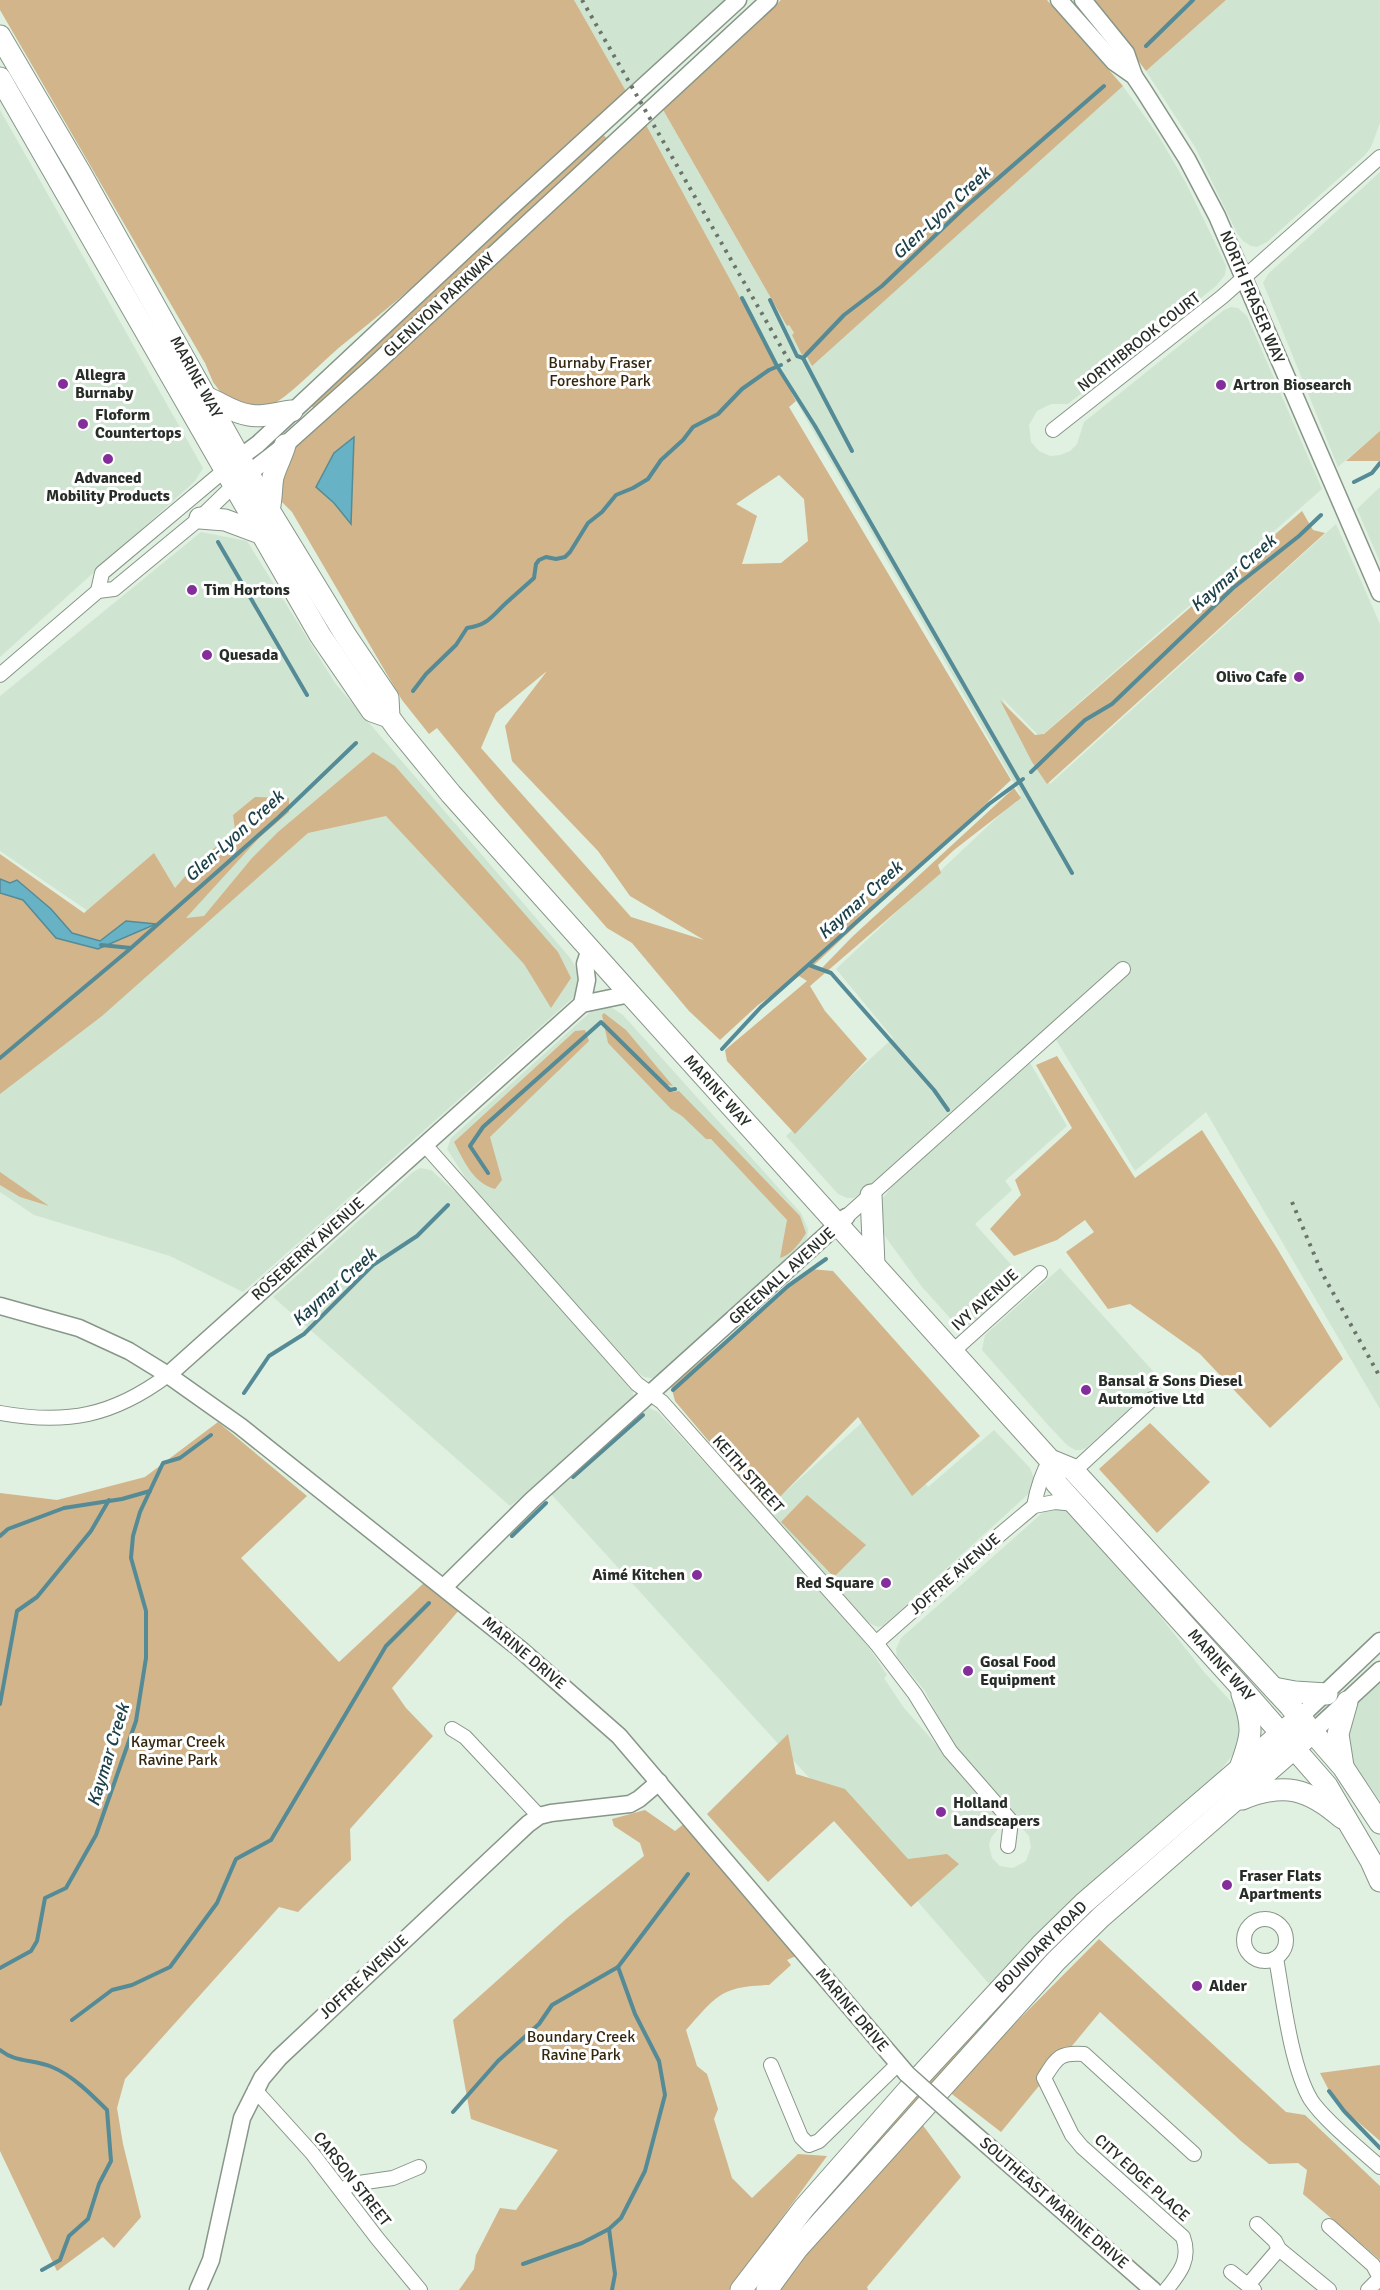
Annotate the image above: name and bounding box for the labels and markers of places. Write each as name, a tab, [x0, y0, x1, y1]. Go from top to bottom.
place label: Allegra Burnaby	[75, 365, 133, 403]
place label: Artron Biosearch	[1233, 375, 1352, 395]
marker: Allegra Burnaby	[56, 377, 70, 391]
marker: Artron Biosearch	[1214, 378, 1228, 392]
place label: Floform Countertops	[95, 405, 181, 443]
marker: Floform Countertops	[76, 417, 90, 431]
marker: Advanced Mobility Products	[101, 452, 115, 466]
place label: Advanced Mobility Products	[46, 468, 170, 506]
place label: Tim Hortons	[204, 580, 290, 600]
marker: Tim Hortons	[185, 583, 199, 597]
place label: Quesada	[219, 645, 278, 665]
marker: Quesada	[200, 648, 214, 662]
place label: Olivo Cafe	[1216, 667, 1287, 687]
marker: Olivo Cafe	[1292, 670, 1306, 684]
place label: Bansal & Sons Diesel Automotive Ltd	[1098, 1371, 1243, 1409]
marker: Bansal & Sons Diesel Automotive Ltd	[1079, 1383, 1093, 1397]
place label: Aimé Kitchen	[592, 1565, 685, 1585]
marker: Aimé Kitchen	[690, 1568, 704, 1582]
place label: Red Square	[796, 1573, 874, 1593]
marker: Red Square	[879, 1576, 893, 1590]
place label: Gosal Food Equipment	[980, 1652, 1056, 1690]
marker: Gosal Food Equipment	[961, 1664, 975, 1678]
place label: Holland Landscapers	[953, 1793, 1040, 1831]
marker: Holland Landscapers	[934, 1805, 948, 1819]
place label: Fraser Flats Apartments	[1239, 1866, 1322, 1904]
marker: Fraser Flats Apartments	[1220, 1878, 1234, 1892]
place label: Alder	[1209, 1976, 1248, 1996]
marker: Alder	[1190, 1979, 1204, 1993]

